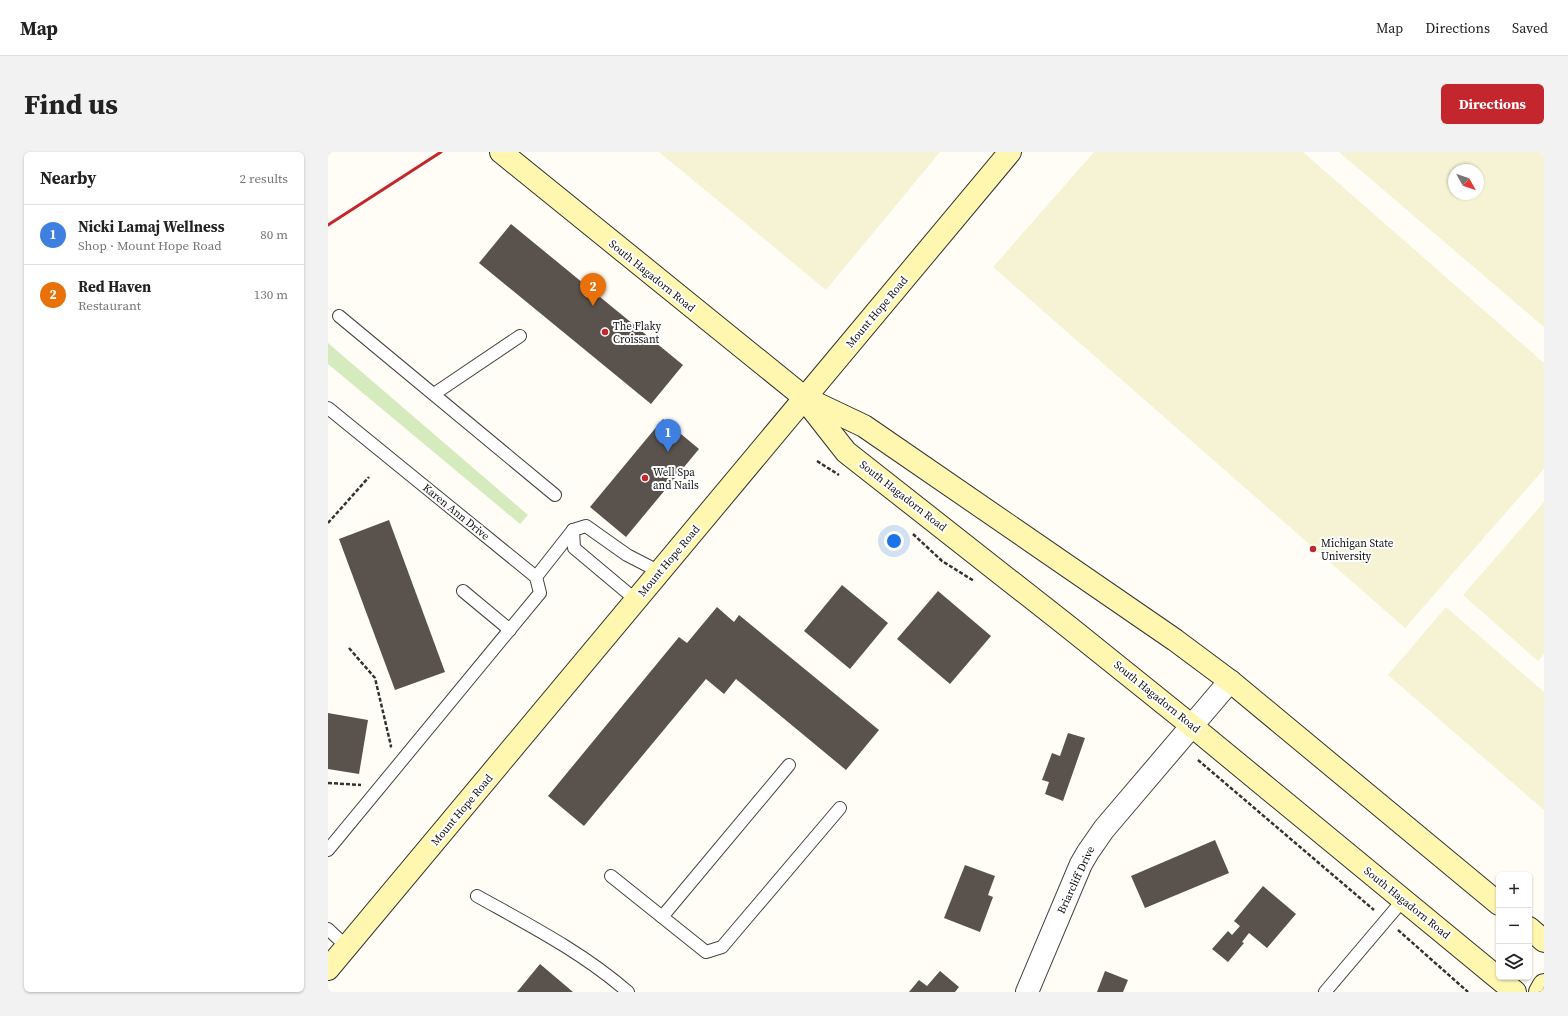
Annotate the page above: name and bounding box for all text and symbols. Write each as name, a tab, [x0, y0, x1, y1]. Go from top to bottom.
text: Map	[20, 15, 58, 41]
text: Map	[1376, 18, 1403, 38]
text: Directions	[1425, 18, 1490, 38]
text: Saved	[1512, 18, 1548, 38]
button: Directions	[1441, 84, 1544, 124]
text: Find us	[24, 85, 118, 123]
north arrow	[1448, 164, 1484, 200]
text: Nearby	[40, 166, 96, 190]
text: 2 results	[240, 170, 288, 187]
text: Nicki Lamaj Wellness	[78, 216, 224, 237]
text: 1	[49, 226, 57, 243]
text: 80 m	[260, 226, 288, 243]
text: Shop · Mount Hope Road	[78, 237, 222, 254]
street label: South Hagadorn Road	[606, 237, 699, 316]
pin: 2	[580, 273, 606, 306]
street label: Mount Hope Road	[843, 273, 912, 351]
text: Red Haven	[78, 276, 151, 297]
text: 2	[49, 286, 57, 303]
text: 130 m	[254, 286, 288, 303]
text: Restaurant	[78, 297, 141, 314]
place label: The Flaky Croissant	[613, 319, 662, 347]
marker: The Flaky Croissant	[600, 327, 610, 337]
pin: 1	[655, 419, 681, 452]
street label: South Hagadorn Road	[856, 457, 950, 535]
place label: Well Spa and Nails	[653, 465, 699, 493]
marker: Well Spa and Nails	[640, 473, 650, 483]
street label: Karen Ann Drive	[419, 480, 493, 544]
street label: Mount Hope Road	[635, 522, 704, 600]
your location	[884, 531, 904, 551]
place label: Michigan State University	[1321, 536, 1394, 564]
marker: Michigan State University	[1308, 544, 1318, 554]
street label: South Hagadorn Road	[1111, 658, 1204, 737]
street label: Mount Hope Road	[428, 771, 497, 849]
street label: Briarcliff Drive	[1054, 843, 1098, 916]
street label: South Hagadorn Road	[1361, 864, 1454, 943]
map controls	[1496, 872, 1532, 980]
button: +	[1496, 872, 1532, 908]
button: −	[1496, 908, 1532, 944]
button: layers	[1496, 944, 1532, 980]

